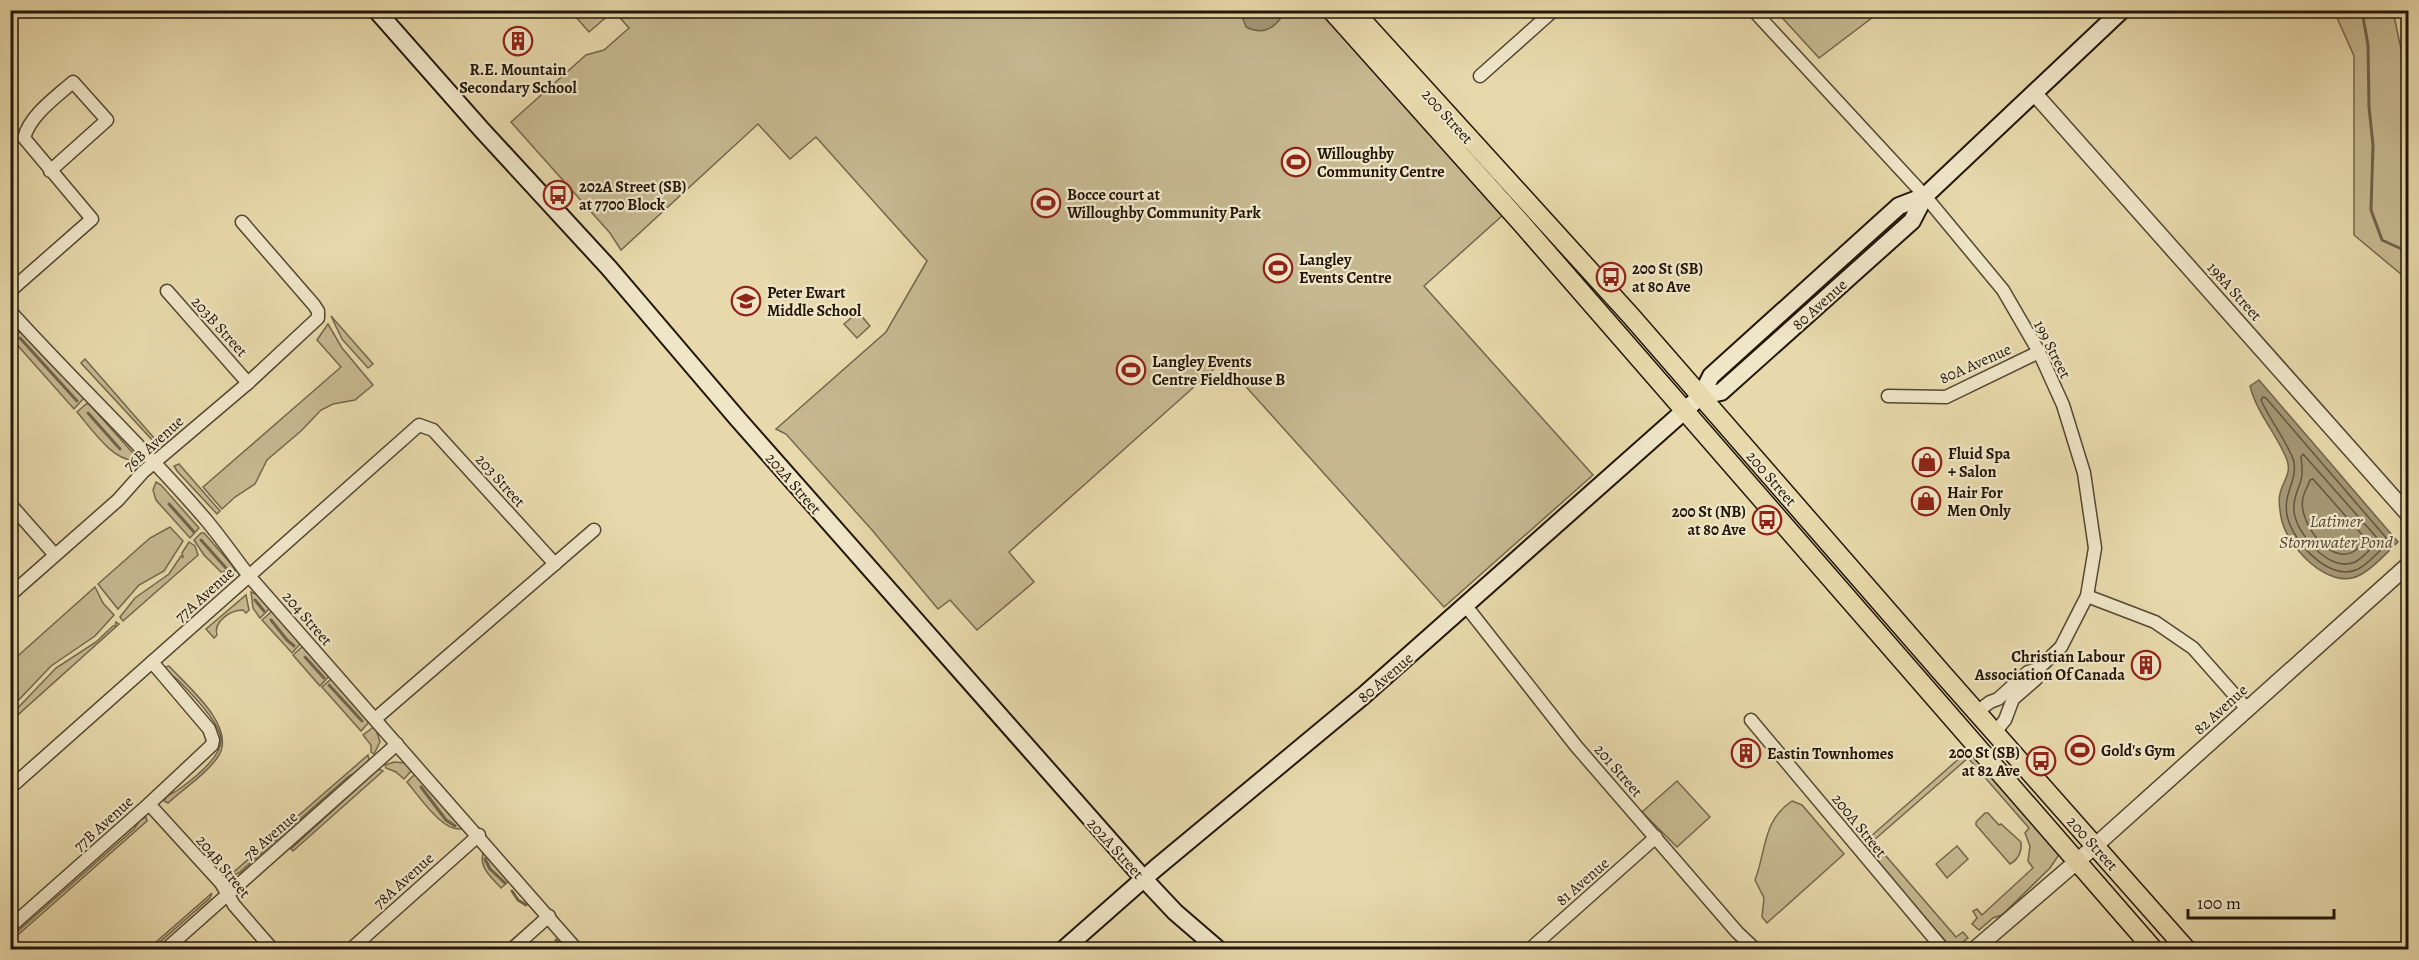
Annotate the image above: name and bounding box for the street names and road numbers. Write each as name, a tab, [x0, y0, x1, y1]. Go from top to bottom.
street label: 200 Street	[1417, 84, 1478, 149]
street label: 198A Street	[2202, 257, 2267, 326]
street label: 80 Avenue	[1787, 274, 1852, 335]
street label: 203B Street	[186, 291, 252, 362]
street label: 199 Street	[2028, 317, 2076, 382]
street label: 80A Avenue	[1936, 338, 2015, 390]
street label: 76B Avenue	[119, 411, 189, 477]
street label: 200 Street	[1741, 446, 1802, 511]
street label: 202A Street	[760, 448, 826, 519]
street label: 203 Street	[470, 449, 530, 512]
street label: 77A Avenue	[170, 562, 239, 628]
street label: 204 Street	[277, 587, 337, 651]
street label: 80 Avenue	[1353, 647, 1418, 708]
street label: 82 Avenue	[2189, 679, 2253, 740]
street label: 201 Street	[1589, 739, 1648, 802]
street label: 200A Street	[1827, 789, 1892, 862]
street label: 77B Avenue	[69, 791, 138, 857]
street label: 78 Avenue	[239, 806, 303, 865]
street label: 200 Street	[2062, 811, 2123, 876]
street label: 202A Street	[1082, 813, 1149, 884]
street label: 204B Street	[191, 830, 256, 903]
street label: 78A Avenue	[369, 848, 439, 914]
street label: 81 Avenue	[1551, 852, 1614, 911]

